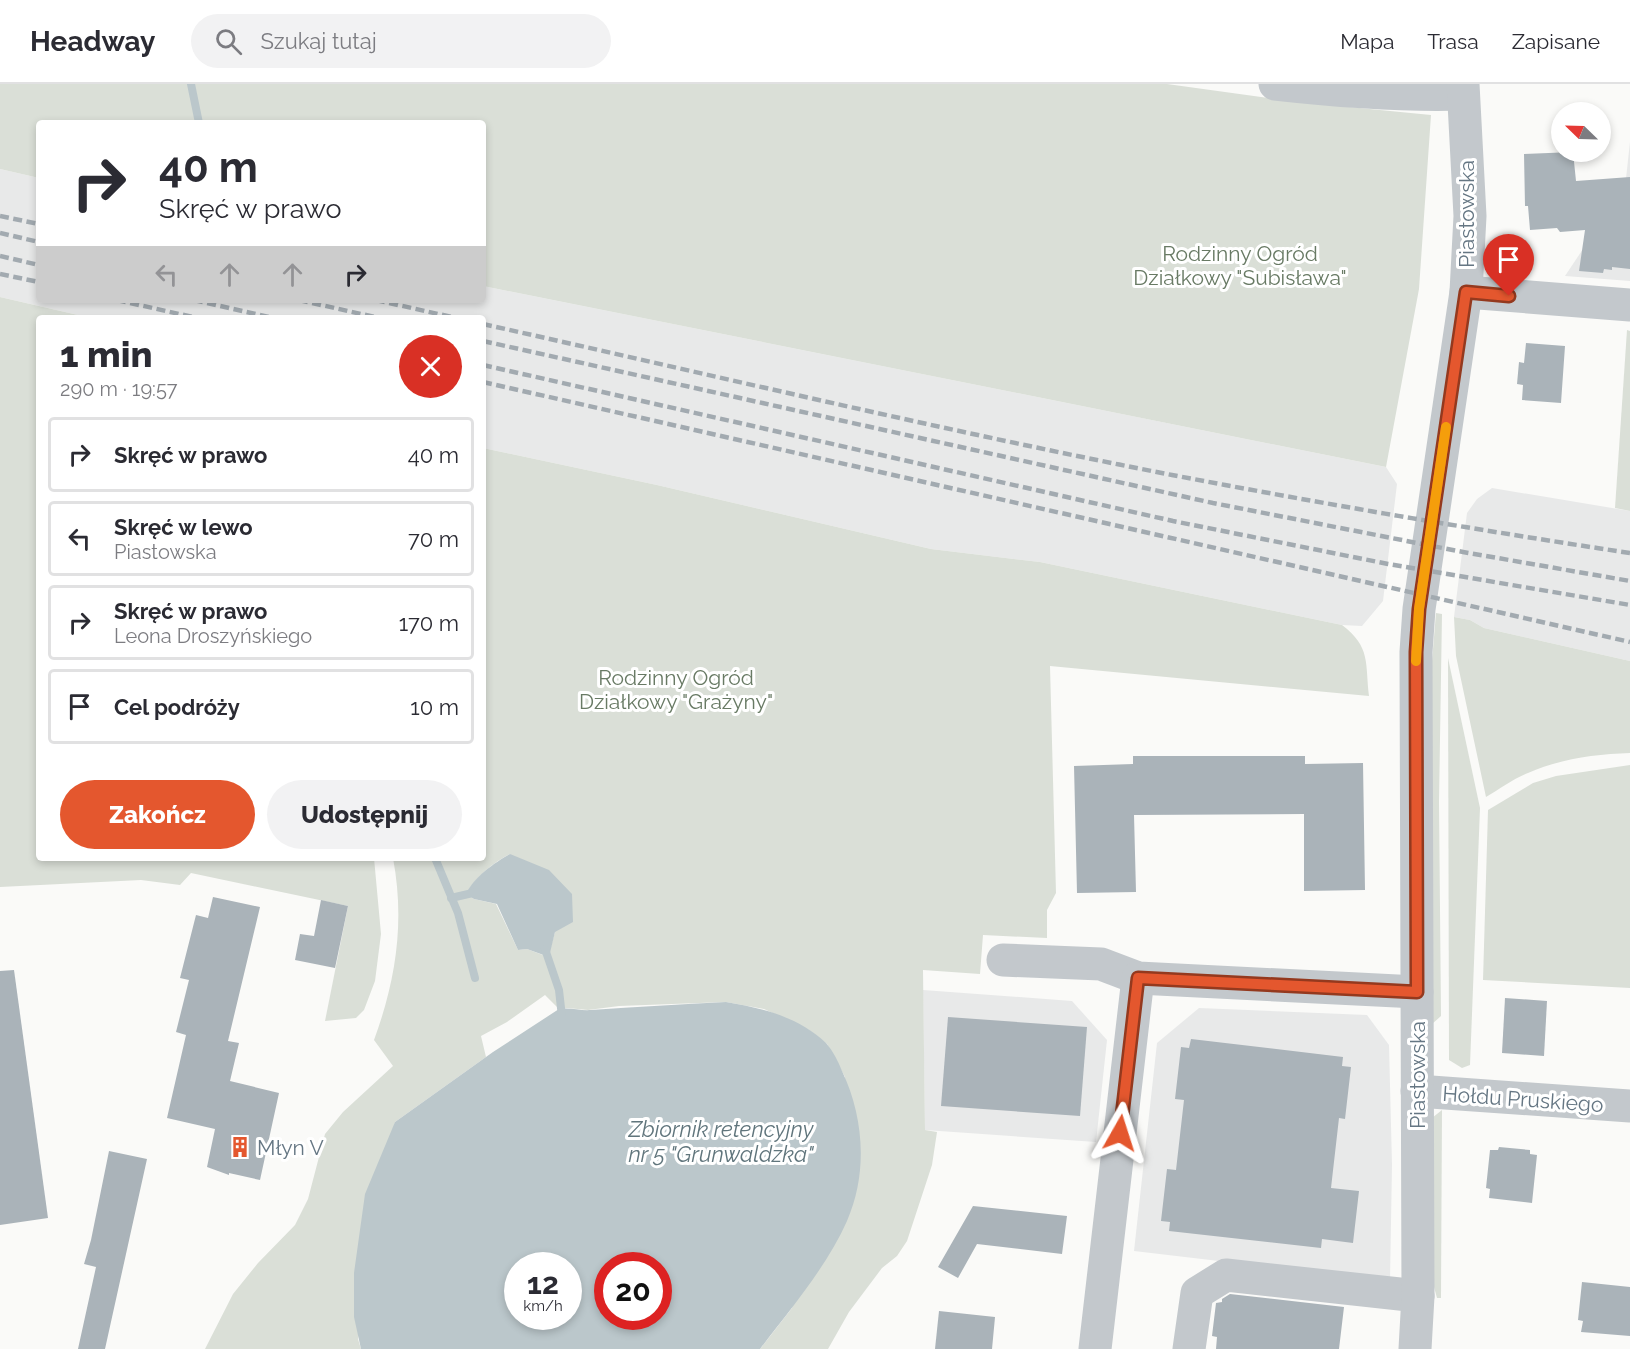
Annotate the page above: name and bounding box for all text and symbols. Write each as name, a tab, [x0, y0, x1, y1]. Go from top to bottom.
search box	[191, 14, 611, 68]
text: Headway	[30, 25, 155, 58]
icon: search	[212, 25, 245, 58]
text: Szukaj tutaj	[260, 28, 377, 54]
text: Mapa	[1340, 29, 1394, 54]
text: Trasa	[1427, 29, 1479, 54]
text: Zapisane	[1512, 29, 1600, 54]
north arrow	[1551, 102, 1611, 162]
map controls	[1551, 102, 1611, 162]
text: 40 m	[159, 143, 258, 192]
icon: right	[60, 144, 138, 222]
street label: Piastowska	[1454, 160, 1479, 268]
text: Skręć w prawo	[159, 193, 342, 224]
pin	[1483, 234, 1534, 296]
park label: Rodzinny Ogród Działkowy "Subisława"	[1133, 241, 1347, 290]
icon: arrive	[1492, 243, 1525, 276]
icon: left	[150, 258, 183, 291]
icon: ahead	[213, 258, 246, 291]
icon: ahead	[276, 258, 309, 291]
icon: right	[339, 258, 372, 291]
text: 1 min	[60, 333, 152, 375]
button: close	[399, 335, 462, 398]
text: 290 m · 19:57	[60, 377, 177, 401]
icon: right	[63, 438, 96, 471]
text: Skręć w prawo	[114, 442, 267, 468]
text: 40 m	[408, 442, 459, 468]
text: Skręć w lewo	[114, 514, 253, 540]
icon: left	[63, 522, 96, 555]
text: 70 m	[408, 526, 459, 552]
text: Piastowska	[114, 540, 217, 564]
text: Skręć w prawo	[114, 598, 267, 624]
icon: right	[63, 606, 96, 639]
text: 170 m	[399, 610, 459, 636]
text: Leona Droszyńskiego	[114, 624, 312, 648]
park label: Rodzinny Ogród Działkowy "Grażyny"	[579, 665, 773, 714]
icon: arrive	[63, 690, 96, 723]
text: Cel podróży	[114, 694, 240, 720]
text: 10 m	[410, 694, 459, 720]
button: Zakończ	[60, 780, 255, 849]
button: Udostępnij	[267, 780, 462, 849]
street label: Piastowska	[1405, 1021, 1430, 1129]
street label: Hołdu Pruskiego	[1442, 1081, 1604, 1117]
position arrow	[1088, 1101, 1152, 1165]
water label: Zbiornik retencyjny nr 5 "Grunwaldzka"	[628, 1116, 815, 1167]
building icon: Młyn V	[228, 1135, 252, 1159]
place label: Młyn V	[257, 1135, 324, 1160]
speed limit sign: 20	[594, 1252, 672, 1330]
text: 12	[527, 1266, 559, 1301]
text: km/h	[523, 1297, 563, 1315]

